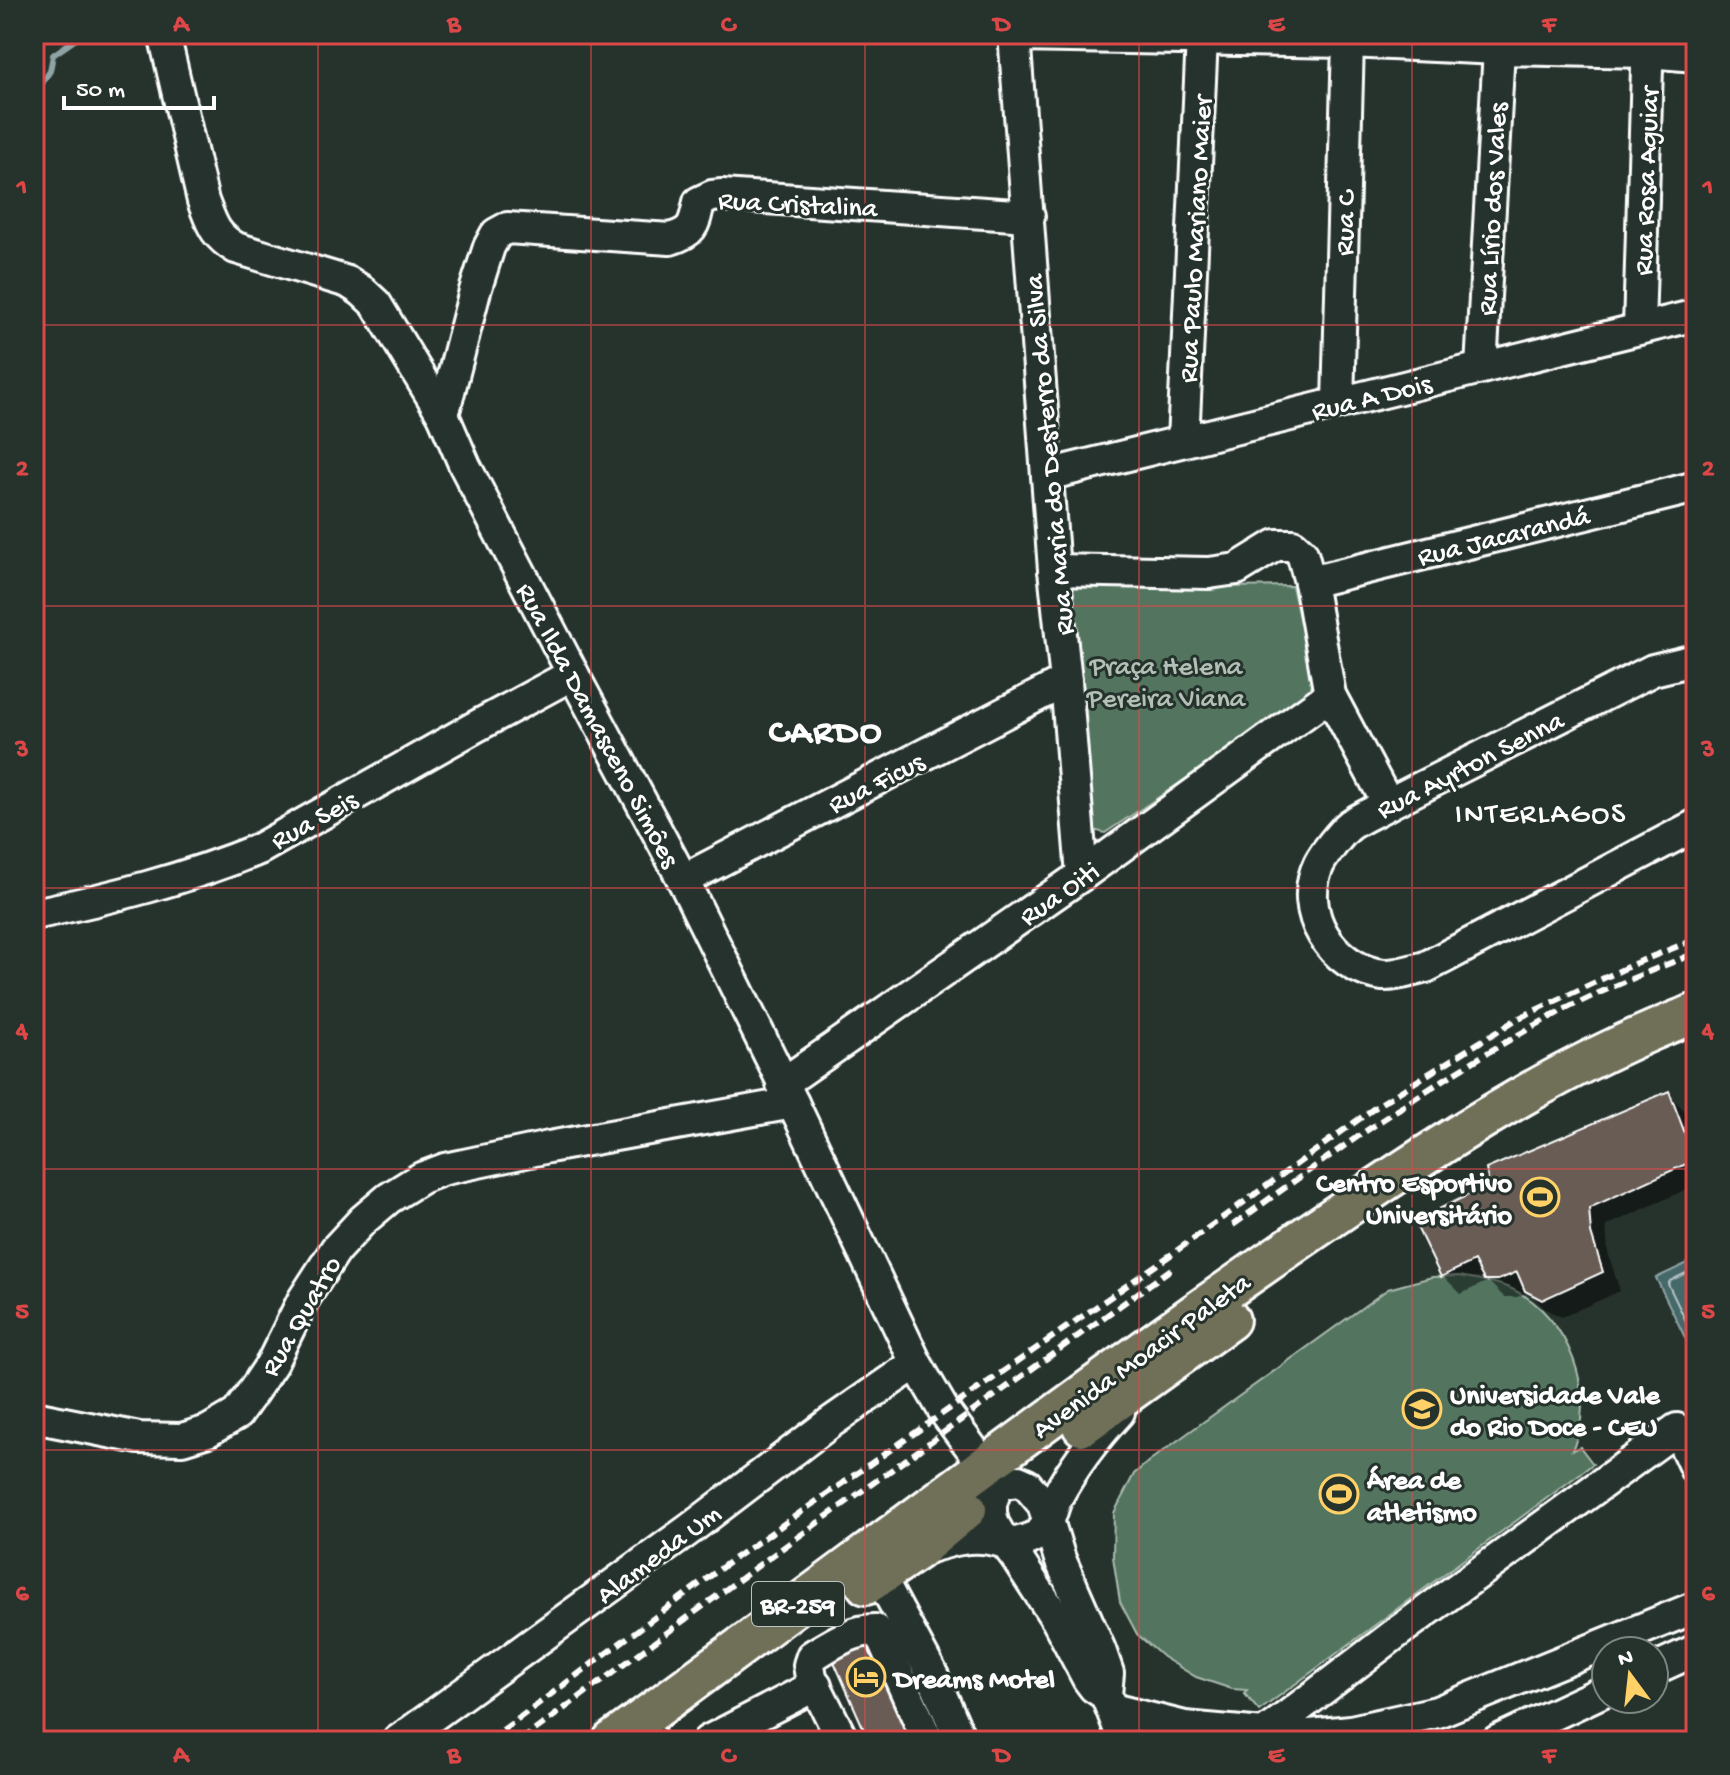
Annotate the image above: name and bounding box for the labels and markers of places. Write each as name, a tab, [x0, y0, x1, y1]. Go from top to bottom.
place label: Centro Esportivo Universitário	[1316, 1169, 1512, 1234]
sports icon: Centro Esportivo Universitário	[1519, 1176, 1561, 1218]
place label: Universidade Vale do Rio Doce - CEU	[1450, 1381, 1661, 1446]
school or university icon: Universidade Vale do Rio Doce - CEU	[1401, 1388, 1443, 1430]
place label: Área de atletismo	[1366, 1465, 1477, 1531]
sports icon: Área de atletismo	[1318, 1473, 1360, 1515]
hotel icon: Dreams Motel	[845, 1656, 887, 1698]
place label: Dreams Motel	[891, 1665, 1055, 1698]

